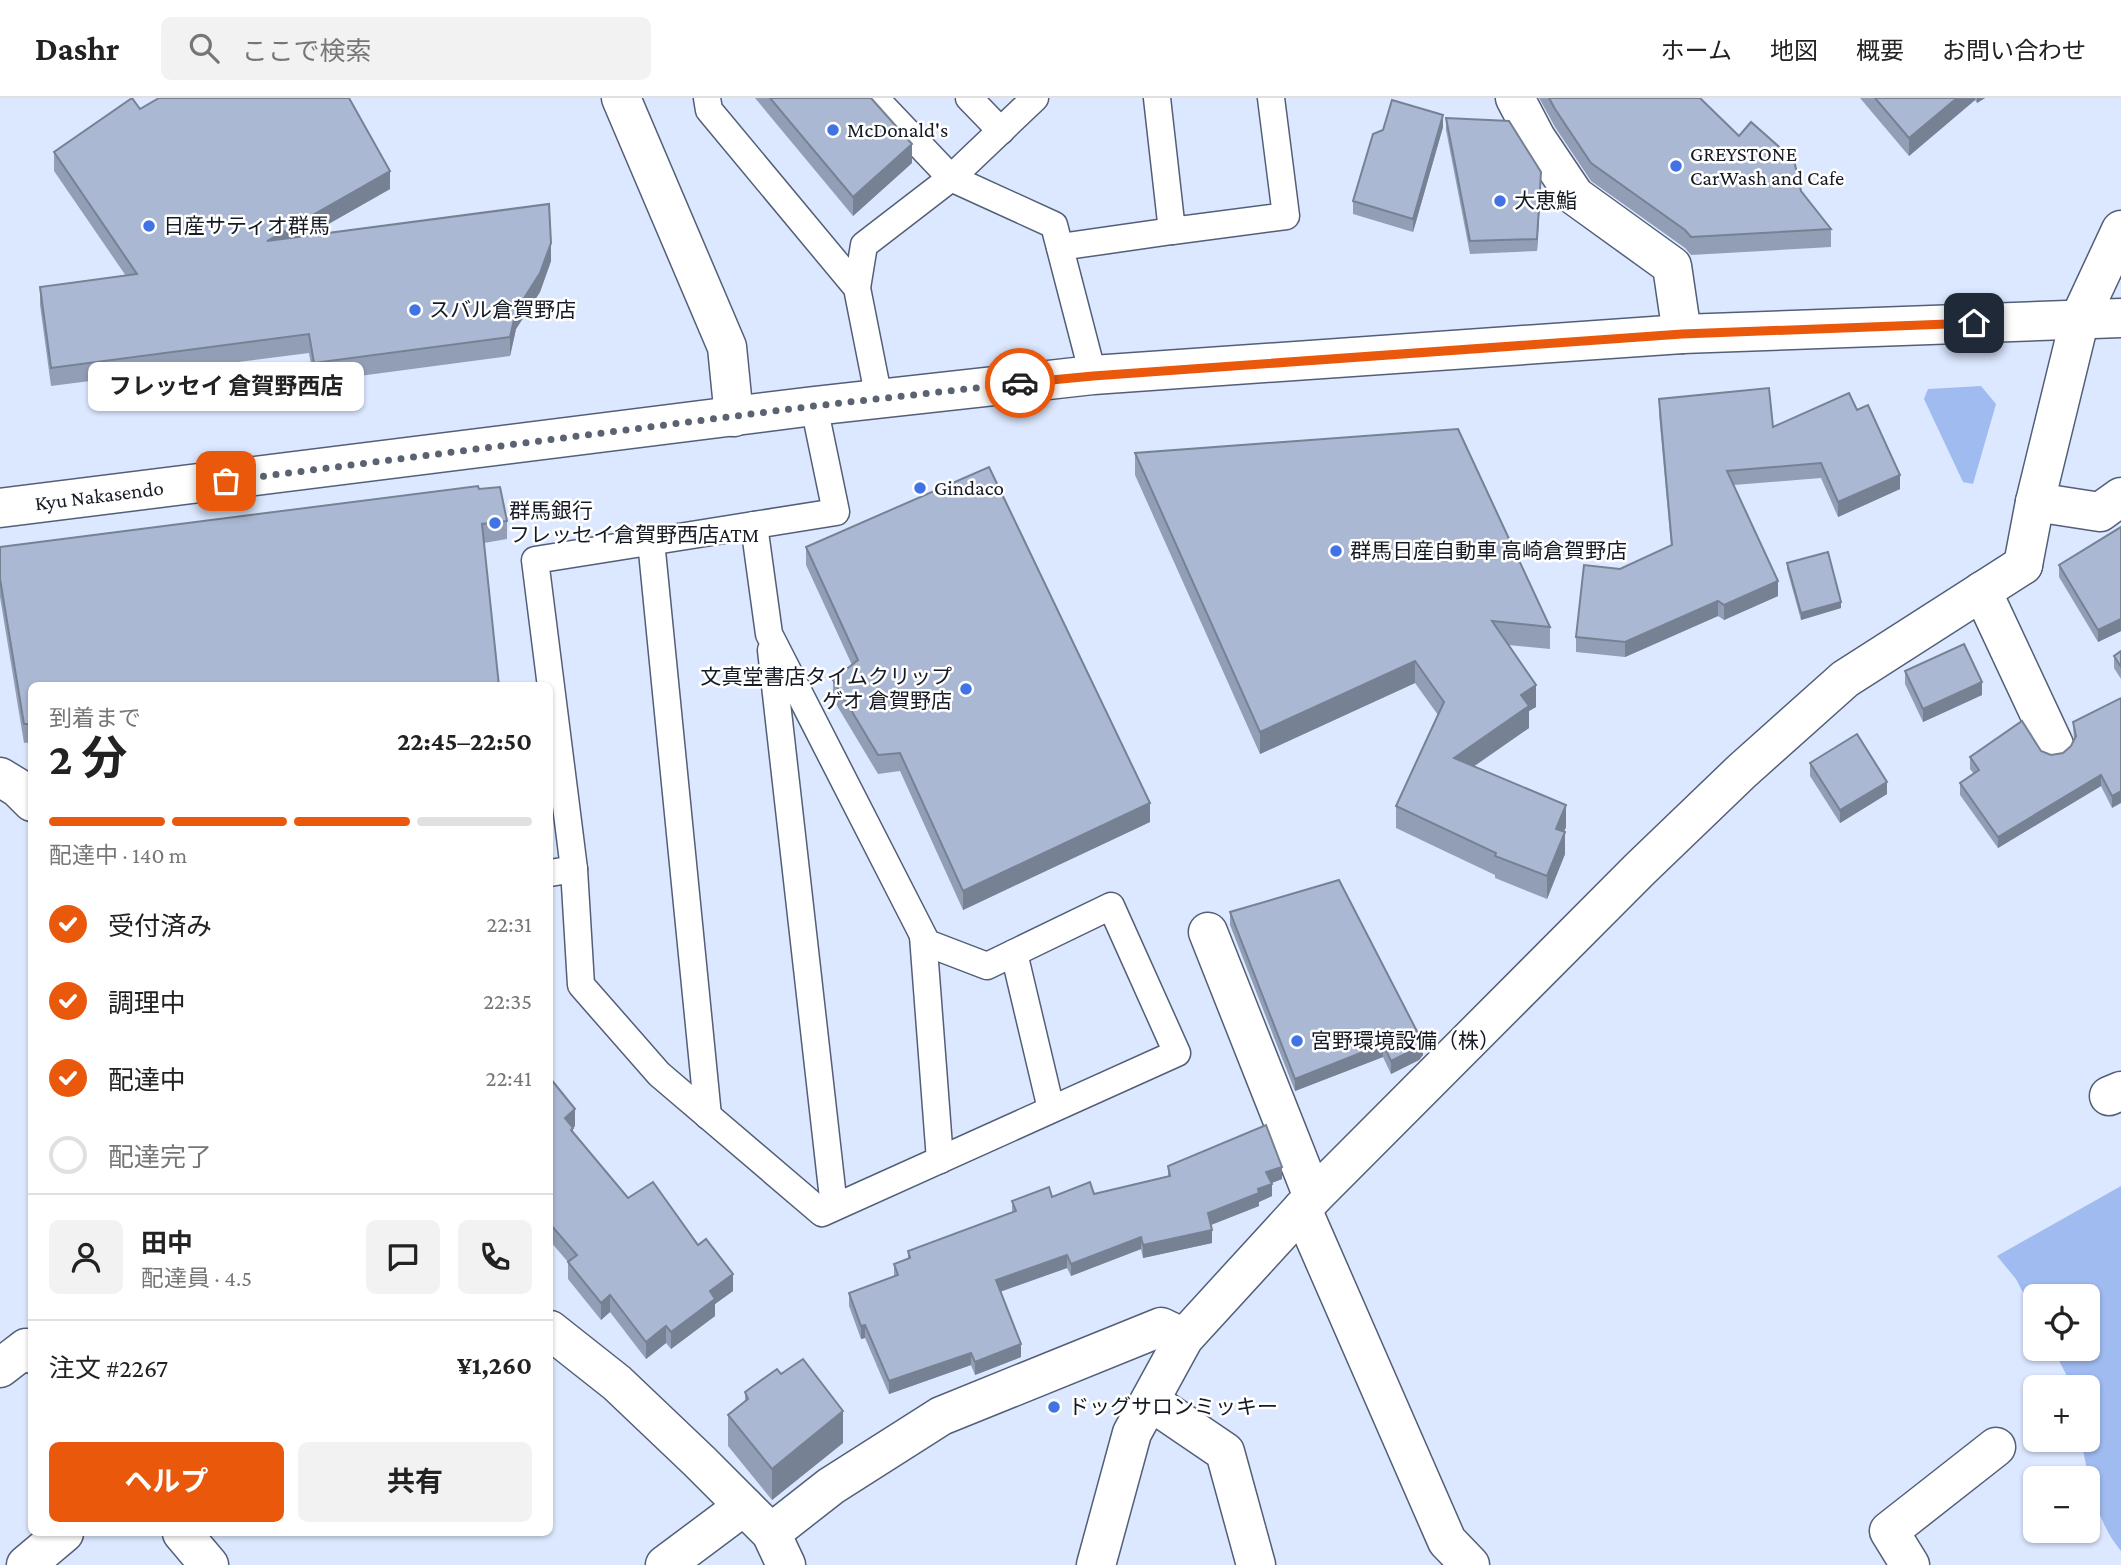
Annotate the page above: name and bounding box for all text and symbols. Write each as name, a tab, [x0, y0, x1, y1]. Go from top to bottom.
search box	[161, 17, 651, 80]
icon: search	[185, 29, 223, 67]
text: Dashr	[35, 30, 119, 67]
text: ここで検索	[241, 37, 371, 66]
text: ホーム	[1661, 37, 1732, 64]
text: 地図	[1770, 37, 1818, 64]
text: 概要	[1856, 37, 1904, 64]
text: お問い合わせ	[1942, 37, 2086, 64]
place label: McDonald's	[847, 118, 948, 142]
marker: McDonald's	[825, 122, 841, 138]
place label: GREYSTONE CarWash and Cafe	[1690, 142, 1844, 190]
marker: GREYSTONE CarWash and Cafe	[1668, 158, 1684, 174]
place label: 大恵鮨	[1514, 189, 1577, 213]
marker: 大恵鮨	[1492, 193, 1508, 209]
place label: 日産サティオ群馬	[163, 214, 330, 238]
marker: 日産サティオ群馬	[141, 218, 157, 234]
pin	[1944, 293, 2004, 353]
place label: スバル倉賀野店	[429, 298, 576, 322]
marker: スバル倉賀野店	[407, 302, 423, 318]
icon: home	[1955, 304, 1993, 342]
courier	[985, 348, 1055, 418]
callout: フレッセイ 倉賀野西店	[88, 362, 364, 411]
icon: car	[1001, 364, 1039, 402]
text: フレッセイ 倉賀野西店	[109, 373, 343, 399]
pin	[196, 451, 256, 511]
icon: bag	[207, 462, 245, 500]
street label: Kyu Nakasendo	[34, 476, 165, 516]
place label: Gindaco	[934, 476, 1004, 500]
marker: Gindaco	[912, 480, 928, 496]
place label: 群馬銀行 フレッセイ倉賀野西店ATM	[509, 499, 759, 547]
marker: 群馬銀行 フレッセイ倉賀野西店ATM	[487, 515, 503, 531]
place label: 群馬日産自動車 高崎倉賀野店	[1350, 539, 1627, 563]
marker: 群馬日産自動車 高崎倉賀野店	[1328, 543, 1344, 559]
place label: 文真堂書店タイムクリップ ゲオ 倉賀野店	[700, 665, 952, 713]
marker: 文真堂書店タイムクリップ ゲオ 倉賀野店	[958, 681, 974, 697]
text: 到着まで	[49, 705, 141, 731]
text: 22:45–22:50	[397, 727, 532, 756]
text: 2 分	[49, 733, 127, 784]
text: 配達中 · 140 m	[49, 842, 187, 868]
icon: check	[49, 905, 87, 943]
text: 22:31	[486, 911, 532, 937]
text: 受付済み	[108, 912, 212, 941]
icon: check	[49, 982, 87, 1020]
text: 22:35	[483, 988, 532, 1014]
text: 調理中	[108, 989, 186, 1018]
place label: 宮野環境設備（株）	[1311, 1029, 1500, 1053]
marker: 宮野環境設備（株）	[1289, 1033, 1305, 1049]
icon: check	[49, 1059, 87, 1097]
text: 22:41	[486, 1065, 532, 1091]
text: 配達中	[108, 1066, 186, 1095]
text: 配達完了	[108, 1143, 212, 1172]
button: person	[49, 1220, 123, 1294]
button: chat	[366, 1220, 440, 1294]
button: phone	[458, 1220, 532, 1294]
text: 田中	[141, 1229, 193, 1258]
text: 配達員 · 4.5	[141, 1265, 252, 1291]
map controls	[2023, 1284, 2100, 1543]
button: locate	[2023, 1284, 2100, 1361]
text: ¥1,260	[457, 1351, 532, 1380]
text: 注文 #2267	[49, 1354, 168, 1383]
button: +	[2023, 1375, 2100, 1452]
place label: ドッグサロンミッキー	[1068, 1395, 1278, 1419]
marker: ドッグサロンミッキー	[1046, 1399, 1062, 1415]
button: ヘルプ	[49, 1442, 284, 1522]
button: 共有	[298, 1442, 532, 1522]
button: −	[2023, 1466, 2100, 1543]

